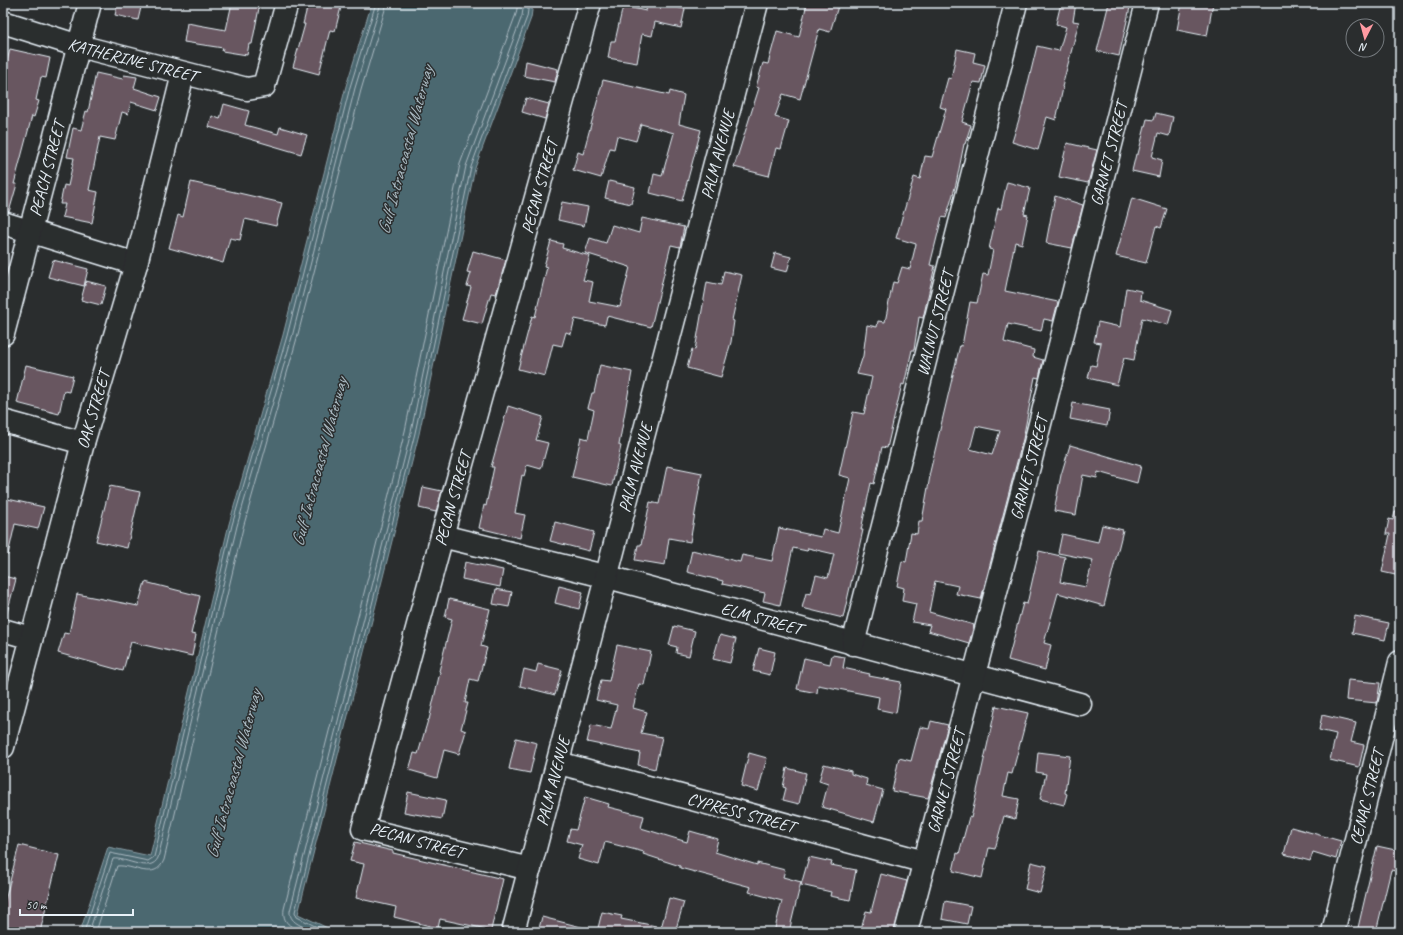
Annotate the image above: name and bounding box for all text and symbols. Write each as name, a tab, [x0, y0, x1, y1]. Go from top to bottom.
north arrow	[1345, 18, 1385, 58]
street label: KATHERINE STREET	[65, 33, 203, 88]
text: N	[1358, 40, 1368, 55]
water label: Gulf Intracoastal Waterway	[372, 61, 439, 236]
street label: GARNET STREET	[1086, 96, 1133, 208]
street label: PALM AVENUE	[696, 105, 740, 201]
street label: PEACH STREET	[24, 116, 70, 218]
street label: PECAN STREET	[517, 134, 563, 236]
street label: WALNUT STREET	[912, 265, 960, 378]
street label: OAK STREET	[72, 365, 116, 451]
water label: Gulf Intracoastal Waterway	[286, 373, 353, 548]
street label: GARNET STREET	[1005, 410, 1054, 522]
street label: PALM AVENUE	[614, 419, 658, 515]
street label: PECAN STREET	[430, 446, 477, 548]
street label: ELM STREET	[719, 598, 808, 641]
water label: Gulf Intracoastal Waterway	[200, 685, 267, 860]
street label: GARNET STREET	[923, 723, 971, 835]
street label: PALM AVENUE	[531, 732, 576, 828]
street label: CENAC STREET	[1345, 744, 1390, 847]
street label: CYPRESS STREET	[685, 788, 801, 838]
street label: PECAN STREET	[367, 818, 469, 864]
scale bar	[20, 891, 133, 917]
text: 50 m	[26, 897, 48, 913]

